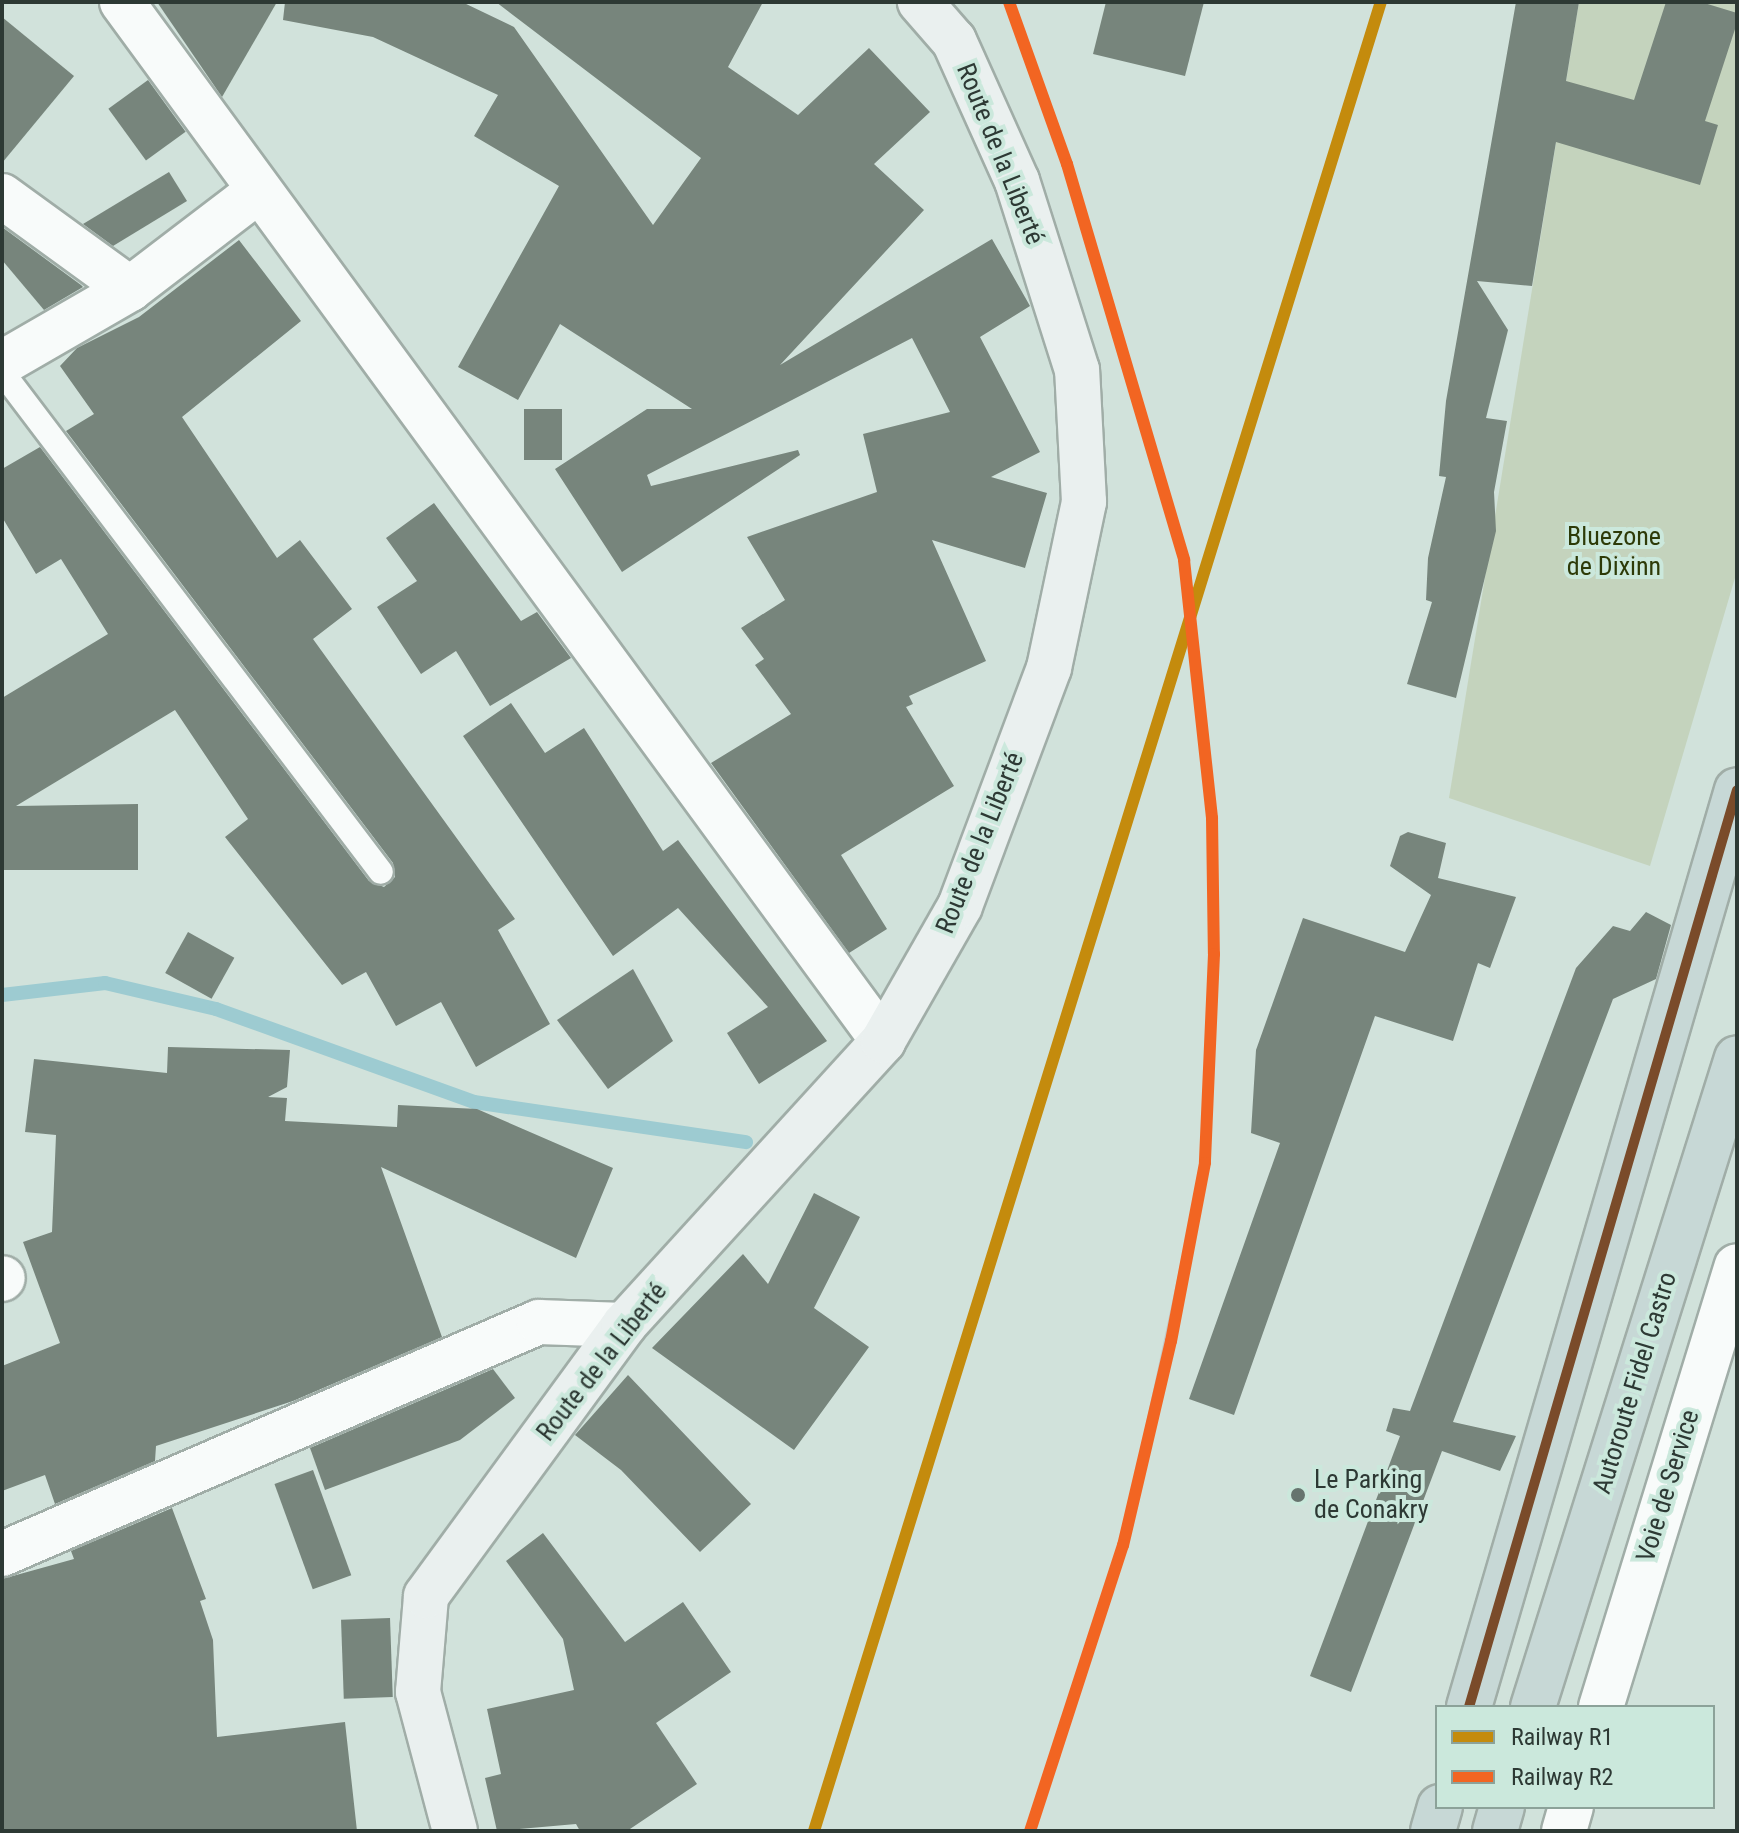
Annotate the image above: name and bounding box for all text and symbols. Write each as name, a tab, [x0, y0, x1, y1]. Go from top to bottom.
street label: Route de la Liberté	[949, 59, 1051, 249]
park label: Bluezone de Dixinn	[1567, 521, 1661, 582]
street label: Route de la Liberté	[929, 748, 1031, 938]
street label: Autoroute Fidel Castro	[1586, 1268, 1684, 1498]
street label: Route de la Liberté	[530, 1277, 674, 1447]
street label: Voie de Service	[1630, 1406, 1706, 1566]
place label: Le Parking de Conakry	[1314, 1464, 1429, 1526]
marker: Le Parking de Conakry	[1289, 1486, 1307, 1504]
legend	[1435, 1705, 1715, 1809]
text: Railway R1	[1511, 1723, 1613, 1751]
text: Railway R2	[1511, 1763, 1613, 1791]

